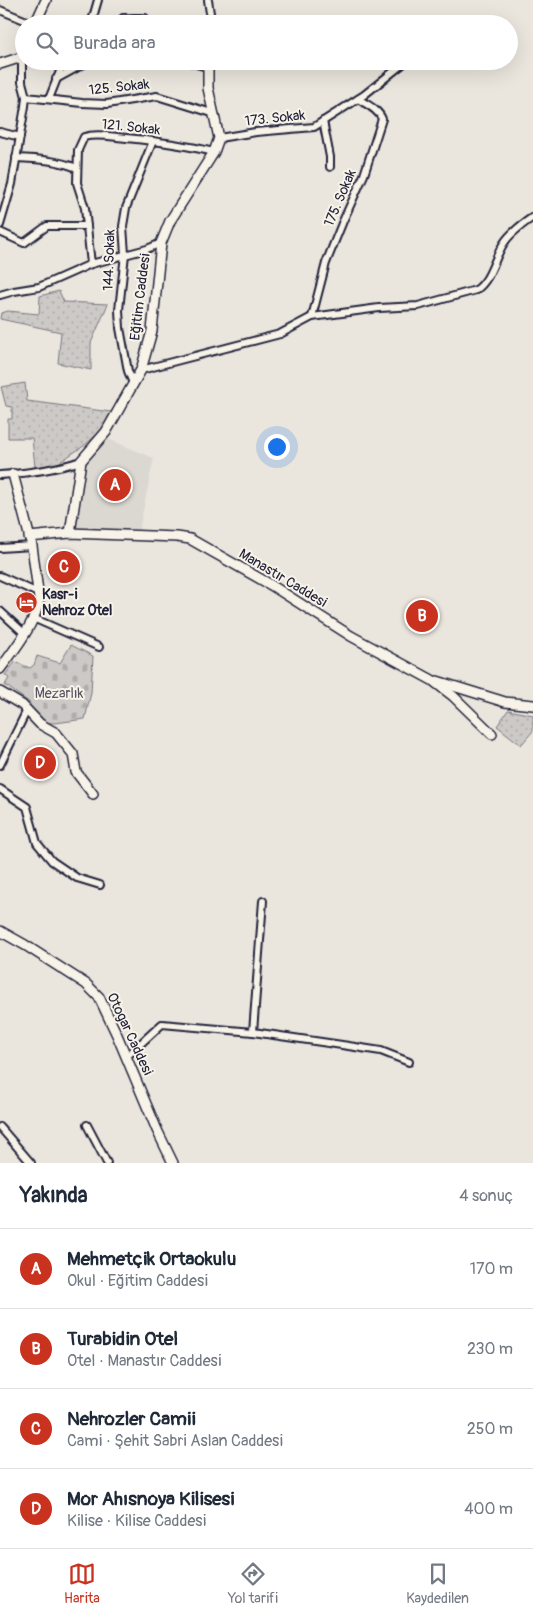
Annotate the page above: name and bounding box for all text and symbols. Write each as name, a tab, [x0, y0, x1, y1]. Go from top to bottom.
search box	[15, 15, 518, 70]
icon: search	[33, 29, 61, 57]
text: Burada ara	[73, 31, 156, 55]
street label: 125. Sokak	[88, 75, 150, 99]
street label: 173. Sokak	[244, 106, 306, 130]
street label: 121. Sokak	[101, 115, 161, 139]
street label: 175. Sokak	[320, 167, 360, 229]
street label: 144. Sokak	[99, 229, 119, 291]
street label: Eğitim Caddesi	[126, 253, 154, 341]
your location	[264, 434, 290, 460]
pin: A	[99, 466, 131, 504]
street label: Manastır Caddesi	[236, 545, 330, 611]
pin: C	[48, 548, 80, 586]
place label: Kasr-i Nehroz Otel	[42, 586, 112, 619]
hotel icon: Kasr-i Nehroz Otel	[14, 590, 38, 614]
pin: B	[406, 597, 438, 635]
park label: Mezarlık	[35, 685, 84, 702]
pin: D	[24, 744, 56, 782]
street label: Otogar Caddesi	[103, 990, 157, 1078]
text: Yakında	[20, 1182, 87, 1209]
text: 4 sonuç	[459, 1186, 513, 1206]
text: Mehmetçik Ortaokulu	[67, 1247, 236, 1271]
text: A	[31, 1259, 41, 1279]
text: 170 m	[470, 1259, 513, 1279]
text: Okul · Eğitim Caddesi	[67, 1271, 208, 1291]
text: Turabidin Otel	[67, 1327, 178, 1351]
text: B	[31, 1339, 41, 1359]
text: 230 m	[467, 1339, 513, 1359]
text: Otel · Manastır Caddesi	[67, 1351, 221, 1371]
text: Nehrozler Camii	[67, 1407, 196, 1431]
text: C	[31, 1419, 41, 1439]
text: 250 m	[467, 1419, 513, 1439]
text: Cami · Şehit Sabri Aslan Caddesi	[67, 1431, 283, 1451]
text: Mor Ahısnoya Kilisesi	[67, 1487, 234, 1511]
text: D	[31, 1499, 41, 1519]
text: 400 m	[464, 1499, 513, 1519]
text: Kilise · Kilise Caddesi	[67, 1511, 206, 1531]
tab: Harita	[64, 1560, 100, 1607]
tab: Yol tarifi	[228, 1560, 278, 1607]
tab: Kaydedilen	[406, 1560, 469, 1607]

